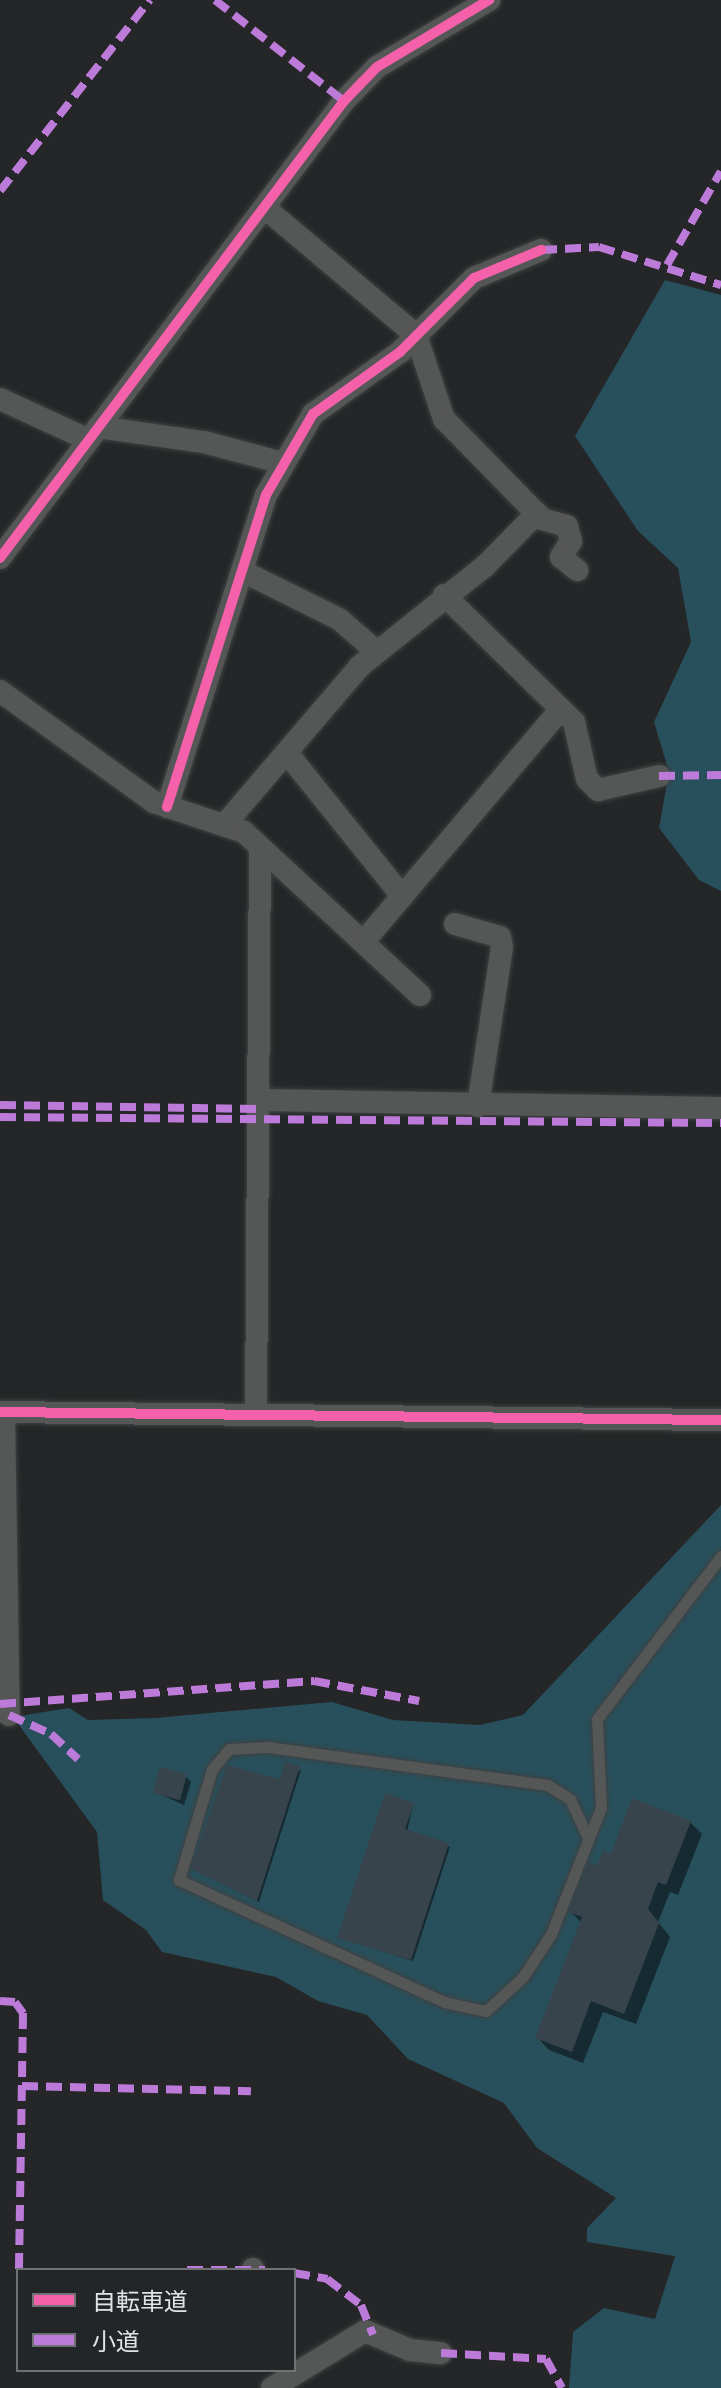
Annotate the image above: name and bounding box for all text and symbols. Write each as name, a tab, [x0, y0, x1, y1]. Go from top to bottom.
legend	[16, 2268, 296, 2372]
text: 自転車道	[92, 2291, 188, 2315]
text: 小道	[92, 2331, 140, 2355]

